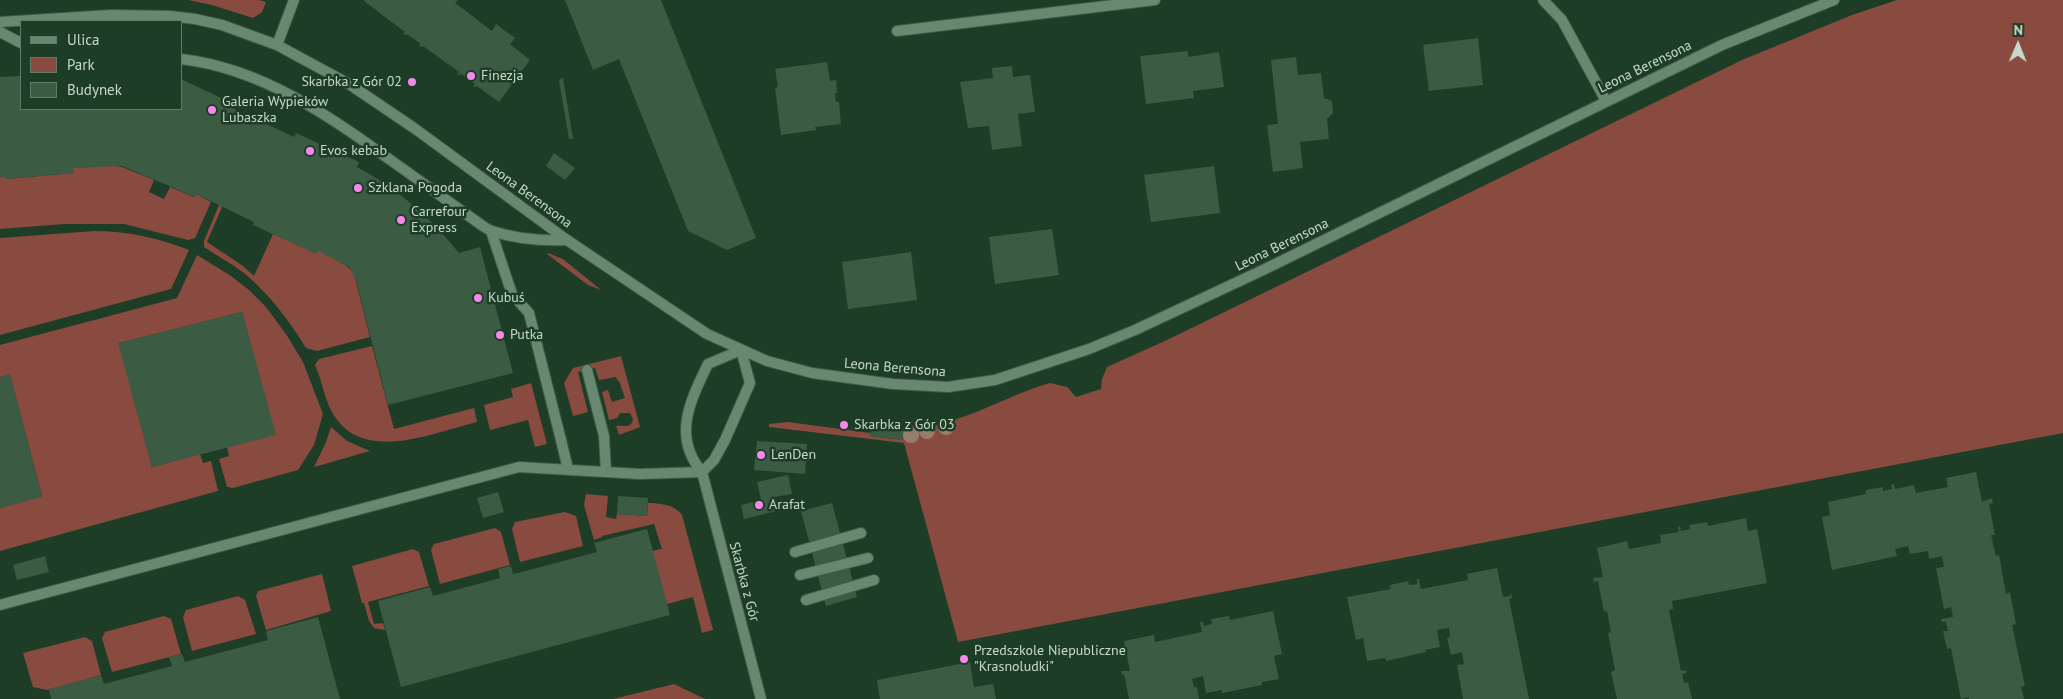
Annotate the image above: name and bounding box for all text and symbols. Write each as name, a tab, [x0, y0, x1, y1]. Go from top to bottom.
legend	[20, 20, 182, 110]
north arrow	[1993, 20, 2043, 70]
text: N	[2013, 21, 2023, 39]
text: Ulica	[67, 30, 99, 49]
street label: Leona Berensona	[1595, 37, 1695, 97]
text: Park	[67, 55, 95, 74]
place label: Finezja	[481, 68, 524, 84]
marker: Finezja	[465, 70, 477, 82]
place label: Skarbka z Gór 02	[301, 74, 402, 90]
marker: Skarbka z Gór 02	[406, 76, 418, 88]
text: Budynek	[67, 80, 122, 99]
place label: Galeria Wypieków Lubaszka	[222, 94, 328, 126]
marker: Galeria Wypieków Lubaszka	[206, 104, 218, 116]
place label: Evos kebab	[320, 143, 387, 159]
marker: Evos kebab	[304, 145, 316, 157]
street label: Leona Berensona	[483, 158, 575, 232]
place label: Szklana Pogoda	[368, 180, 462, 196]
marker: Szklana Pogoda	[352, 182, 364, 194]
place label: Carrefour Express	[411, 204, 466, 236]
marker: Carrefour Express	[395, 214, 407, 226]
street label: Leona Berensona	[1232, 215, 1332, 275]
place label: Kubuś	[488, 290, 525, 306]
marker: Kubuś	[472, 292, 484, 304]
place label: Putka	[510, 327, 543, 343]
marker: Putka	[494, 329, 506, 341]
street label: Leona Berensona	[843, 355, 947, 381]
place label: Skarbka z Gór 03	[854, 417, 955, 433]
marker: Skarbka z Gór 03	[838, 419, 850, 431]
place label: LenDen	[771, 447, 816, 463]
marker: LenDen	[755, 449, 767, 461]
place label: Arafat	[769, 497, 805, 513]
marker: Arafat	[753, 499, 765, 511]
street label: Skarbka z Gór	[725, 540, 763, 624]
place label: Przedszkole Niepubliczne "Krasnoludki"	[974, 643, 1126, 676]
marker: Przedszkole Niepubliczne "Krasnoludki"	[958, 653, 970, 665]

